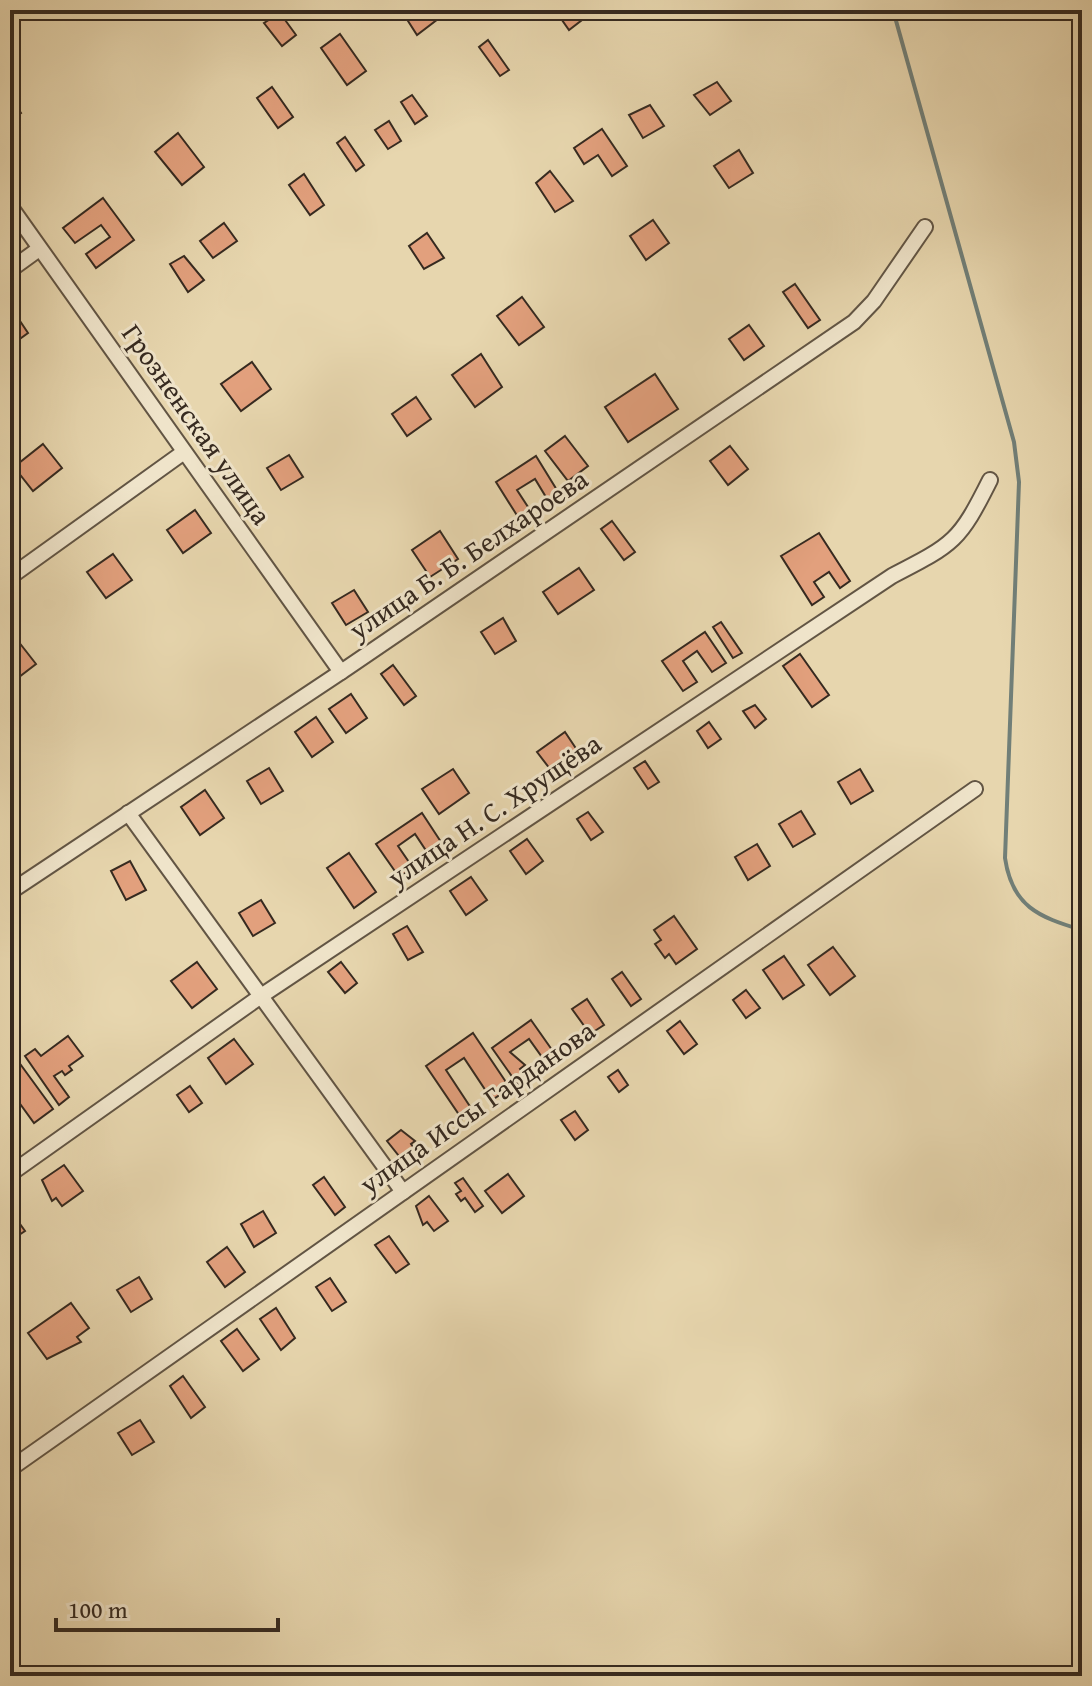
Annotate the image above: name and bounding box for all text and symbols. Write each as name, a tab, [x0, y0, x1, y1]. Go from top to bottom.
street label: Грозненская улица	[113, 315, 283, 533]
street label: улица Б. Б. Белхароева	[339, 458, 596, 650]
street label: улица Н. С. Хрущёва	[378, 722, 609, 897]
street label: улица Иссы Гарданова	[350, 1009, 603, 1204]
scale bar	[56, 1582, 278, 1632]
text: 100 m	[68, 1592, 128, 1627]

